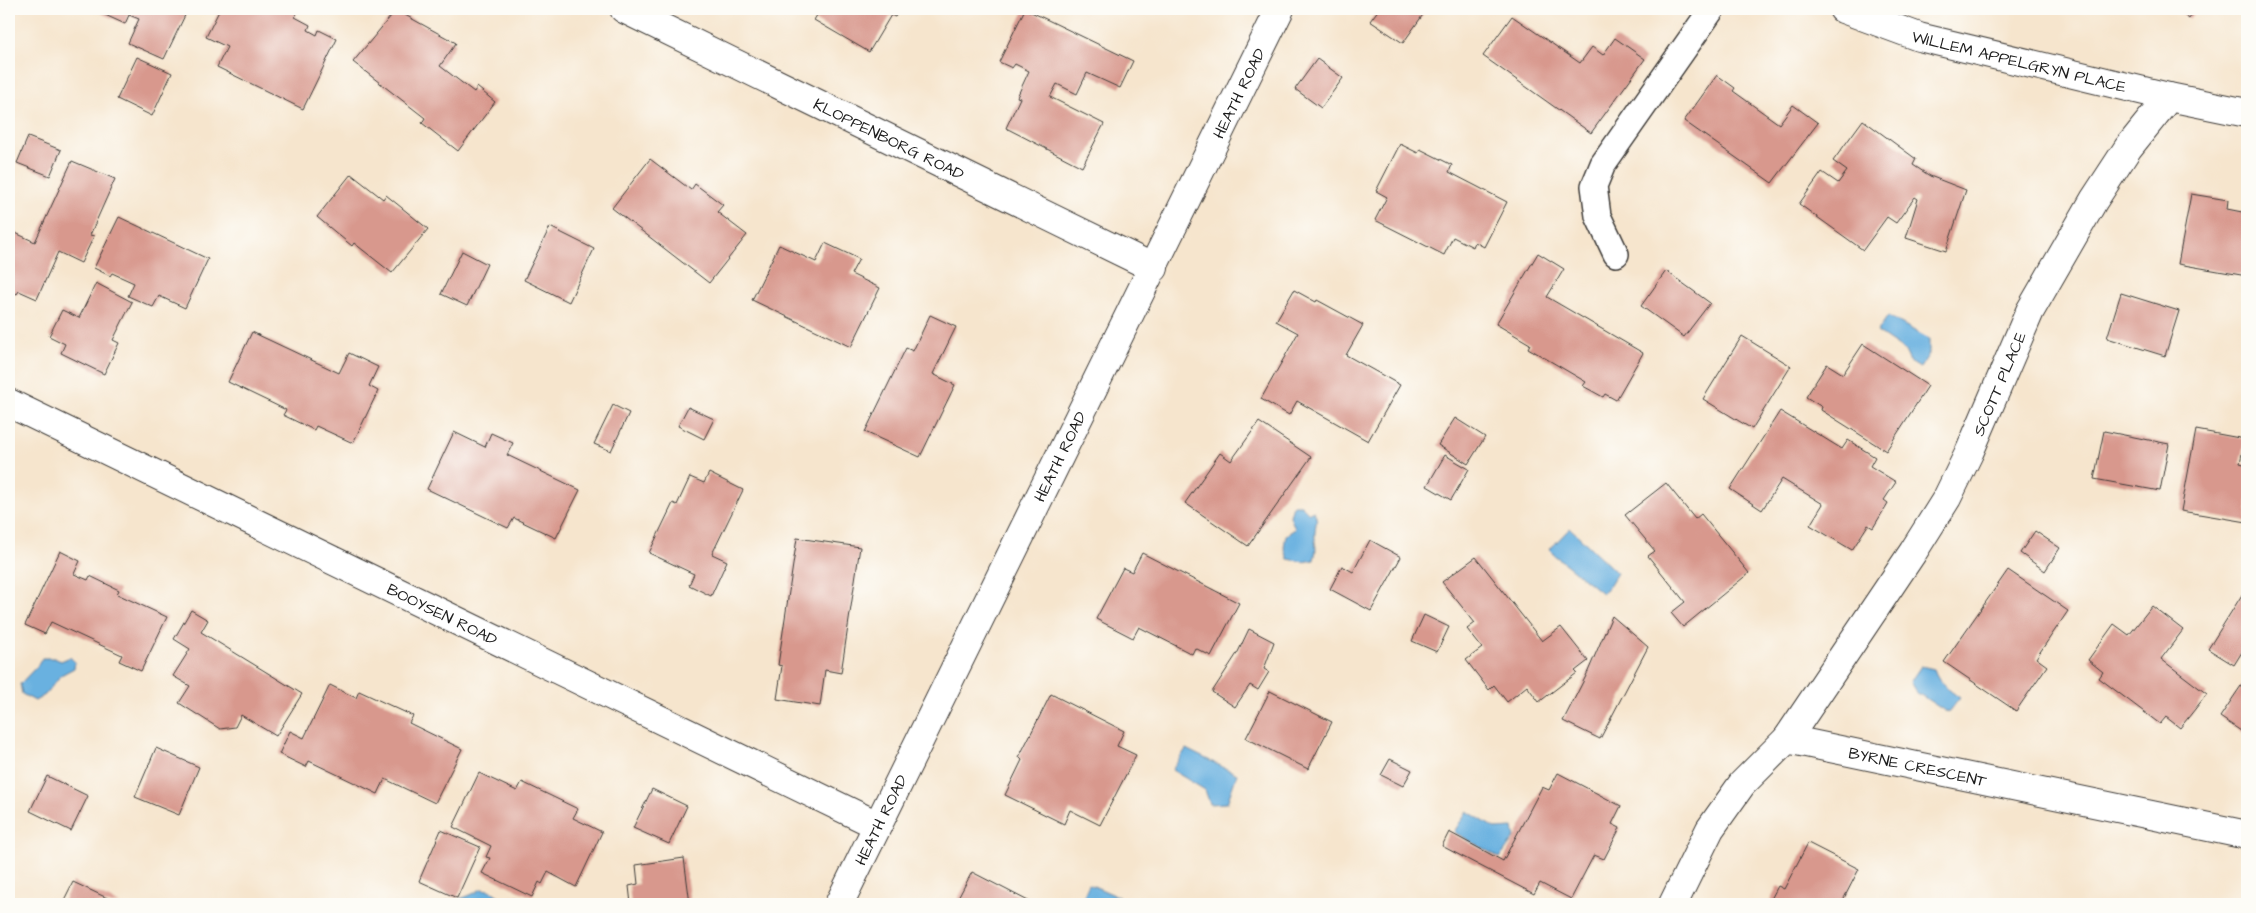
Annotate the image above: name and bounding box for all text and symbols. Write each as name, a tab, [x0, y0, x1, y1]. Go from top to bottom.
street label: WILLEM APPELGRYN PLACE	[1910, 26, 2129, 98]
street label: HEATH ROAD	[1208, 45, 1271, 142]
street label: KLOPPENBORG ROAD	[810, 93, 968, 186]
street label: SCOTT PLACE	[1968, 328, 2032, 439]
street label: HEATH ROAD	[1029, 408, 1092, 506]
street label: BOOYSEN ROAD	[383, 578, 501, 651]
street label: BYRNE CRESCENT	[1846, 742, 1989, 792]
street label: HEATH ROAD	[850, 771, 913, 869]

